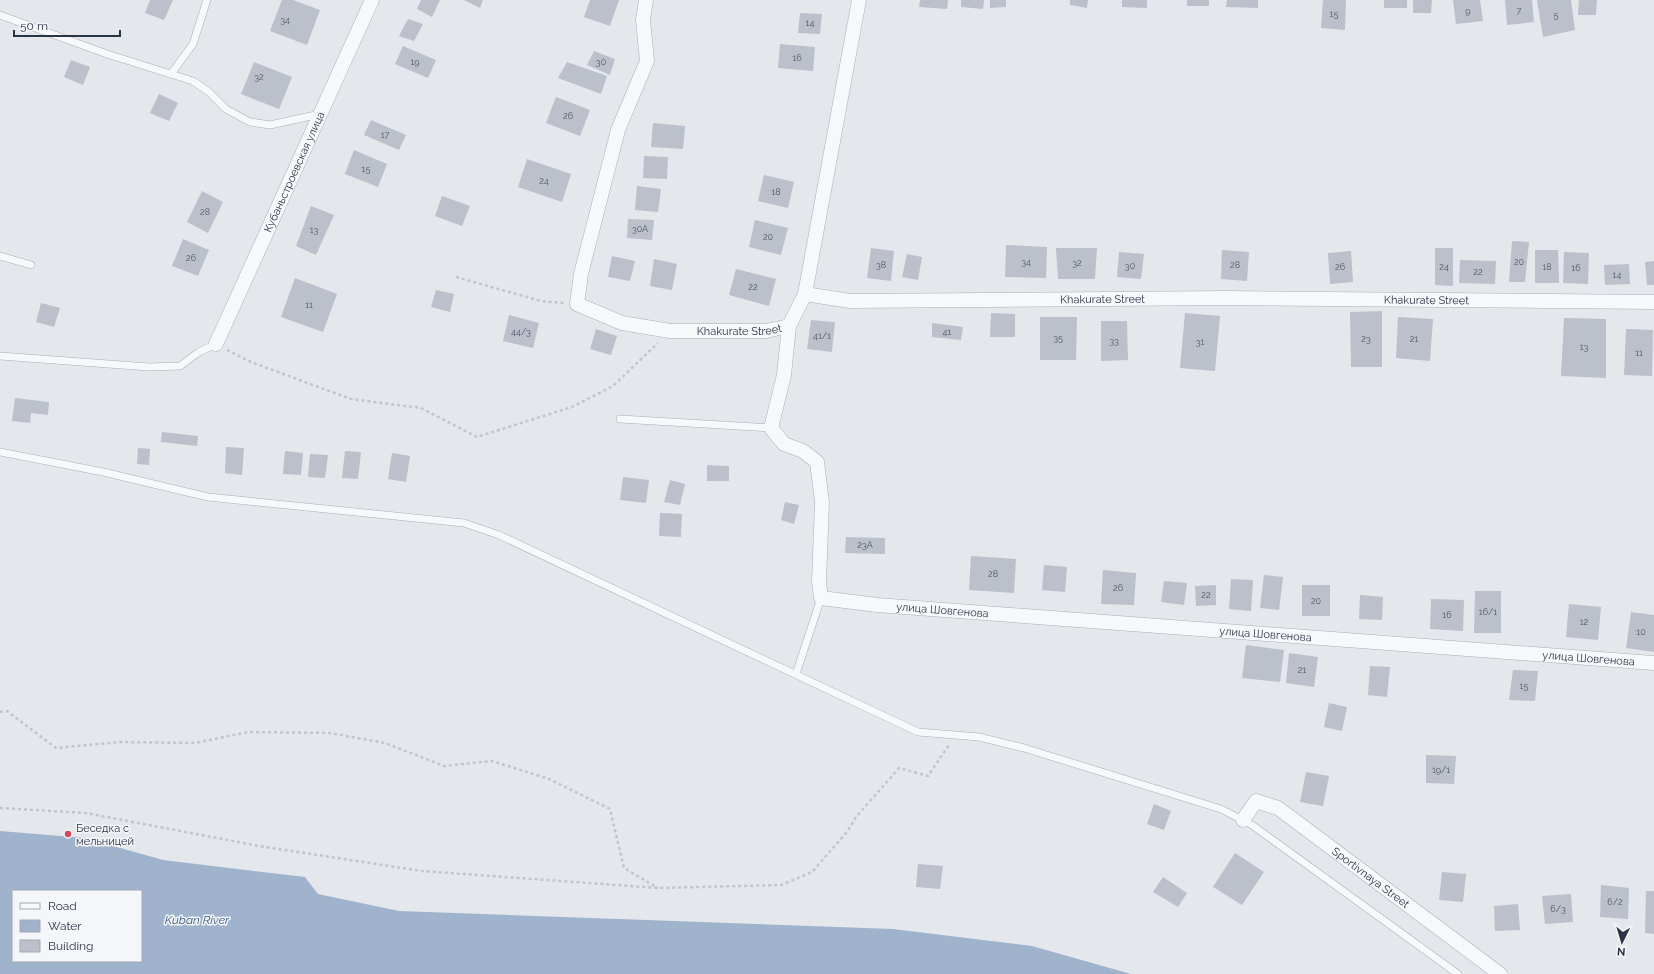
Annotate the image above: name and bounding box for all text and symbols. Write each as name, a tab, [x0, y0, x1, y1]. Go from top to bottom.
house number: 9	[1465, 6, 1471, 16]
house number: 7	[1517, 6, 1522, 16]
house number: 15	[1330, 9, 1338, 19]
house number: 5	[1554, 10, 1559, 20]
scale bar	[14, 12, 120, 38]
house number: 34	[280, 15, 290, 25]
house number: 14	[806, 18, 814, 28]
text: 50 m	[20, 19, 48, 33]
house number: 16	[792, 53, 802, 63]
house number: 19	[410, 57, 420, 67]
house number: 30	[596, 57, 607, 67]
house number: 32	[254, 72, 264, 82]
street label: Кубаньстроевская улица	[262, 110, 328, 235]
house number: 26	[563, 111, 574, 121]
house number: 17	[381, 130, 389, 140]
house number: 15	[362, 164, 370, 174]
house number: 24	[539, 176, 549, 186]
house number: 18	[771, 187, 781, 197]
house number: 28	[200, 207, 210, 217]
house number: 30А	[632, 224, 648, 234]
house number: 13	[310, 225, 319, 235]
house number: 20	[763, 232, 774, 242]
house number: 26	[186, 253, 197, 263]
house number: 34	[1021, 257, 1031, 267]
house number: 20	[1514, 257, 1525, 267]
house number: 32	[1072, 258, 1082, 268]
house number: 38	[876, 260, 886, 270]
house number: 28	[1230, 260, 1240, 270]
house number: 30	[1125, 261, 1136, 271]
house number: 26	[1335, 262, 1346, 272]
house number: 24	[1439, 262, 1449, 272]
house number: 18	[1542, 262, 1552, 272]
house number: 16	[1571, 263, 1581, 273]
house number: 22	[1473, 267, 1483, 277]
house number: 14	[1613, 270, 1621, 280]
house number: 22	[748, 282, 758, 292]
street label: Khakurate Street	[1060, 293, 1145, 306]
street label: Khakurate Street	[1384, 293, 1469, 307]
house number: 11	[305, 300, 313, 310]
street label: Khakurate Street	[697, 322, 783, 338]
house number: 44/3	[511, 327, 531, 337]
house number: 41	[943, 327, 952, 337]
house number: 41/1	[813, 331, 831, 341]
house number: 35	[1053, 333, 1063, 343]
house number: 23	[1361, 334, 1371, 344]
house number: 21	[1410, 334, 1418, 344]
house number: 33	[1109, 336, 1119, 346]
house number: 31	[1196, 337, 1204, 347]
house number: 13	[1580, 342, 1589, 352]
house number: 11	[1635, 348, 1643, 358]
house number: 23А	[857, 540, 873, 550]
house number: 28	[988, 569, 998, 579]
house number: 26	[1113, 583, 1124, 593]
house number: 22	[1201, 590, 1211, 600]
house number: 20	[1311, 596, 1322, 606]
street label: улица Шовгенова	[896, 600, 989, 620]
house number: 16/1	[1479, 607, 1497, 617]
house number: 16	[1442, 610, 1452, 620]
house number: 12	[1580, 617, 1589, 627]
street label: улица Шовгенова	[1219, 625, 1312, 644]
house number: 10	[1636, 627, 1646, 637]
street label: улица Шовгенова	[1542, 649, 1635, 669]
house number: 21	[1298, 665, 1306, 675]
house number: 15	[1520, 681, 1528, 691]
house number: 19/1	[1432, 765, 1450, 775]
place label: Беседка с мельницей	[76, 822, 134, 848]
marker: Беседка с мельницей	[63, 829, 73, 839]
street label: Sportivnaya Street	[1329, 845, 1412, 911]
legend	[12, 890, 142, 962]
house number: 6/2	[1607, 897, 1623, 907]
text: Road	[48, 899, 77, 913]
house number: 6/3	[1550, 904, 1566, 914]
water label: Kuban River	[165, 913, 230, 927]
text: Water	[48, 919, 82, 933]
north arrow	[1602, 922, 1642, 962]
text: Building	[48, 939, 94, 953]
text: N	[1616, 945, 1626, 958]

